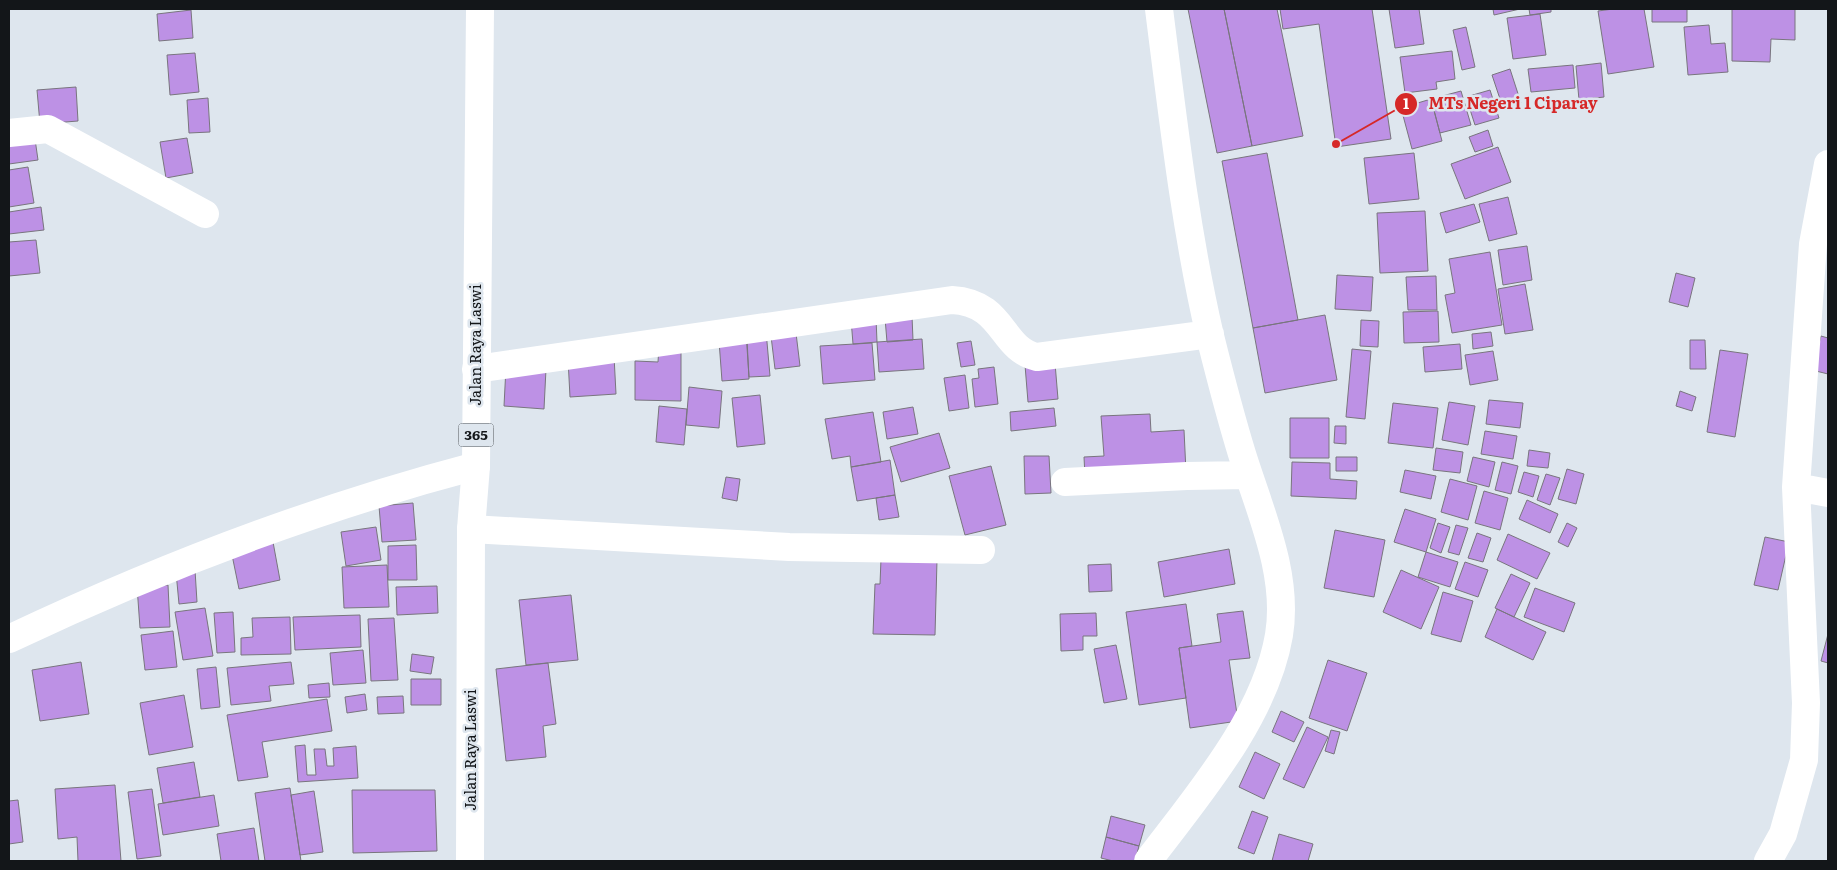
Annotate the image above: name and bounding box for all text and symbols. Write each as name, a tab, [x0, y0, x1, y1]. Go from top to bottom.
callout: MTs Negeri 1 Ciparay	[1394, 88, 1608, 119]
text: MTs Negeri 1 Ciparay	[1428, 90, 1598, 114]
text: 1	[1403, 91, 1409, 114]
street label: Jalan Raya Laswi	[463, 284, 486, 406]
road number: 365	[458, 424, 494, 446]
street label: Jalan Raya Laswi	[458, 689, 481, 811]

